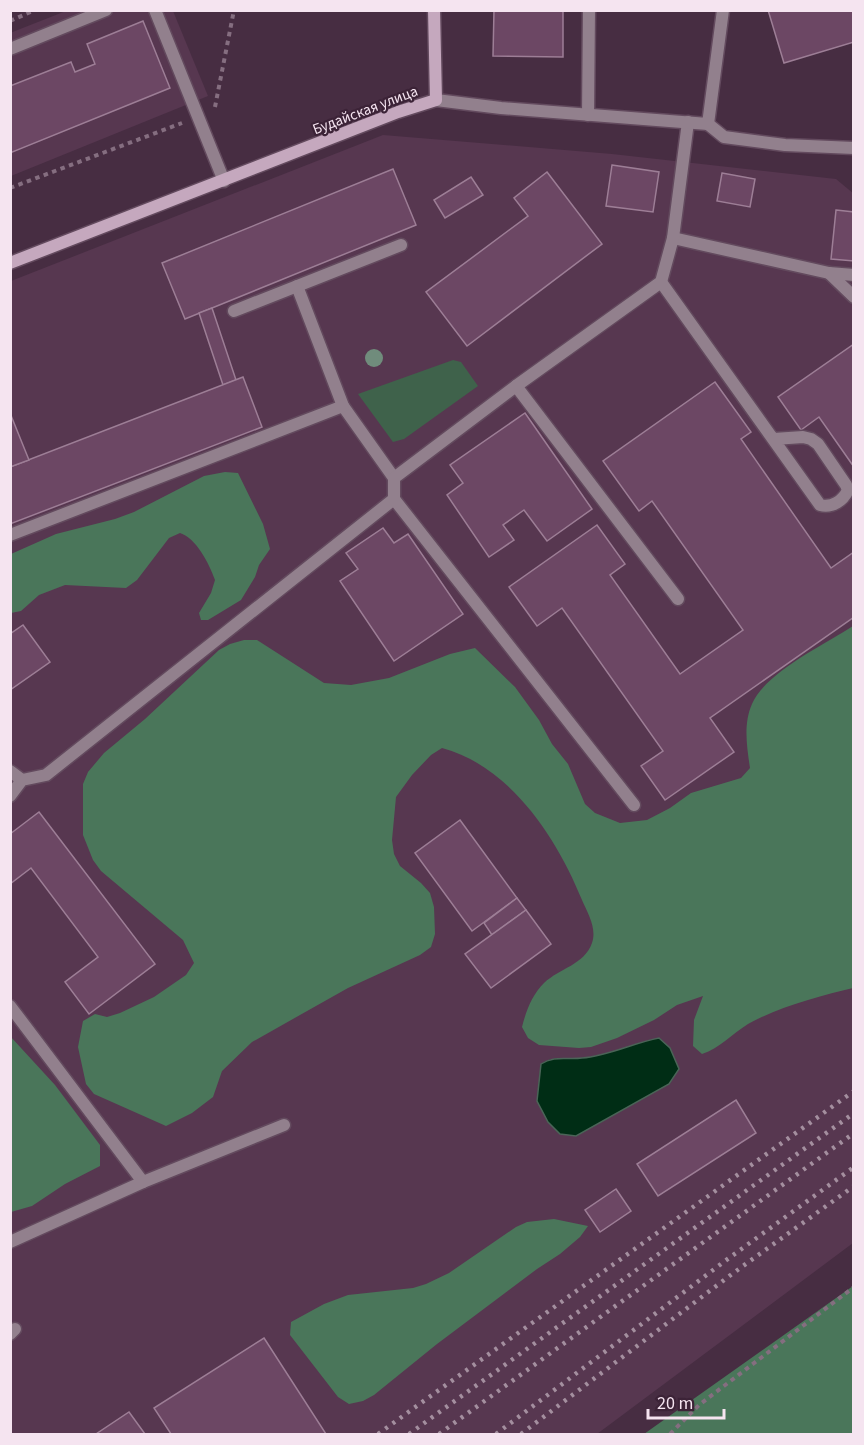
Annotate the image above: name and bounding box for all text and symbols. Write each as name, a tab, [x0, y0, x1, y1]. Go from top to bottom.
street label: Будайская улица	[310, 81, 421, 140]
scale bar	[648, 1382, 724, 1420]
text: 20 m	[657, 1391, 693, 1416]

